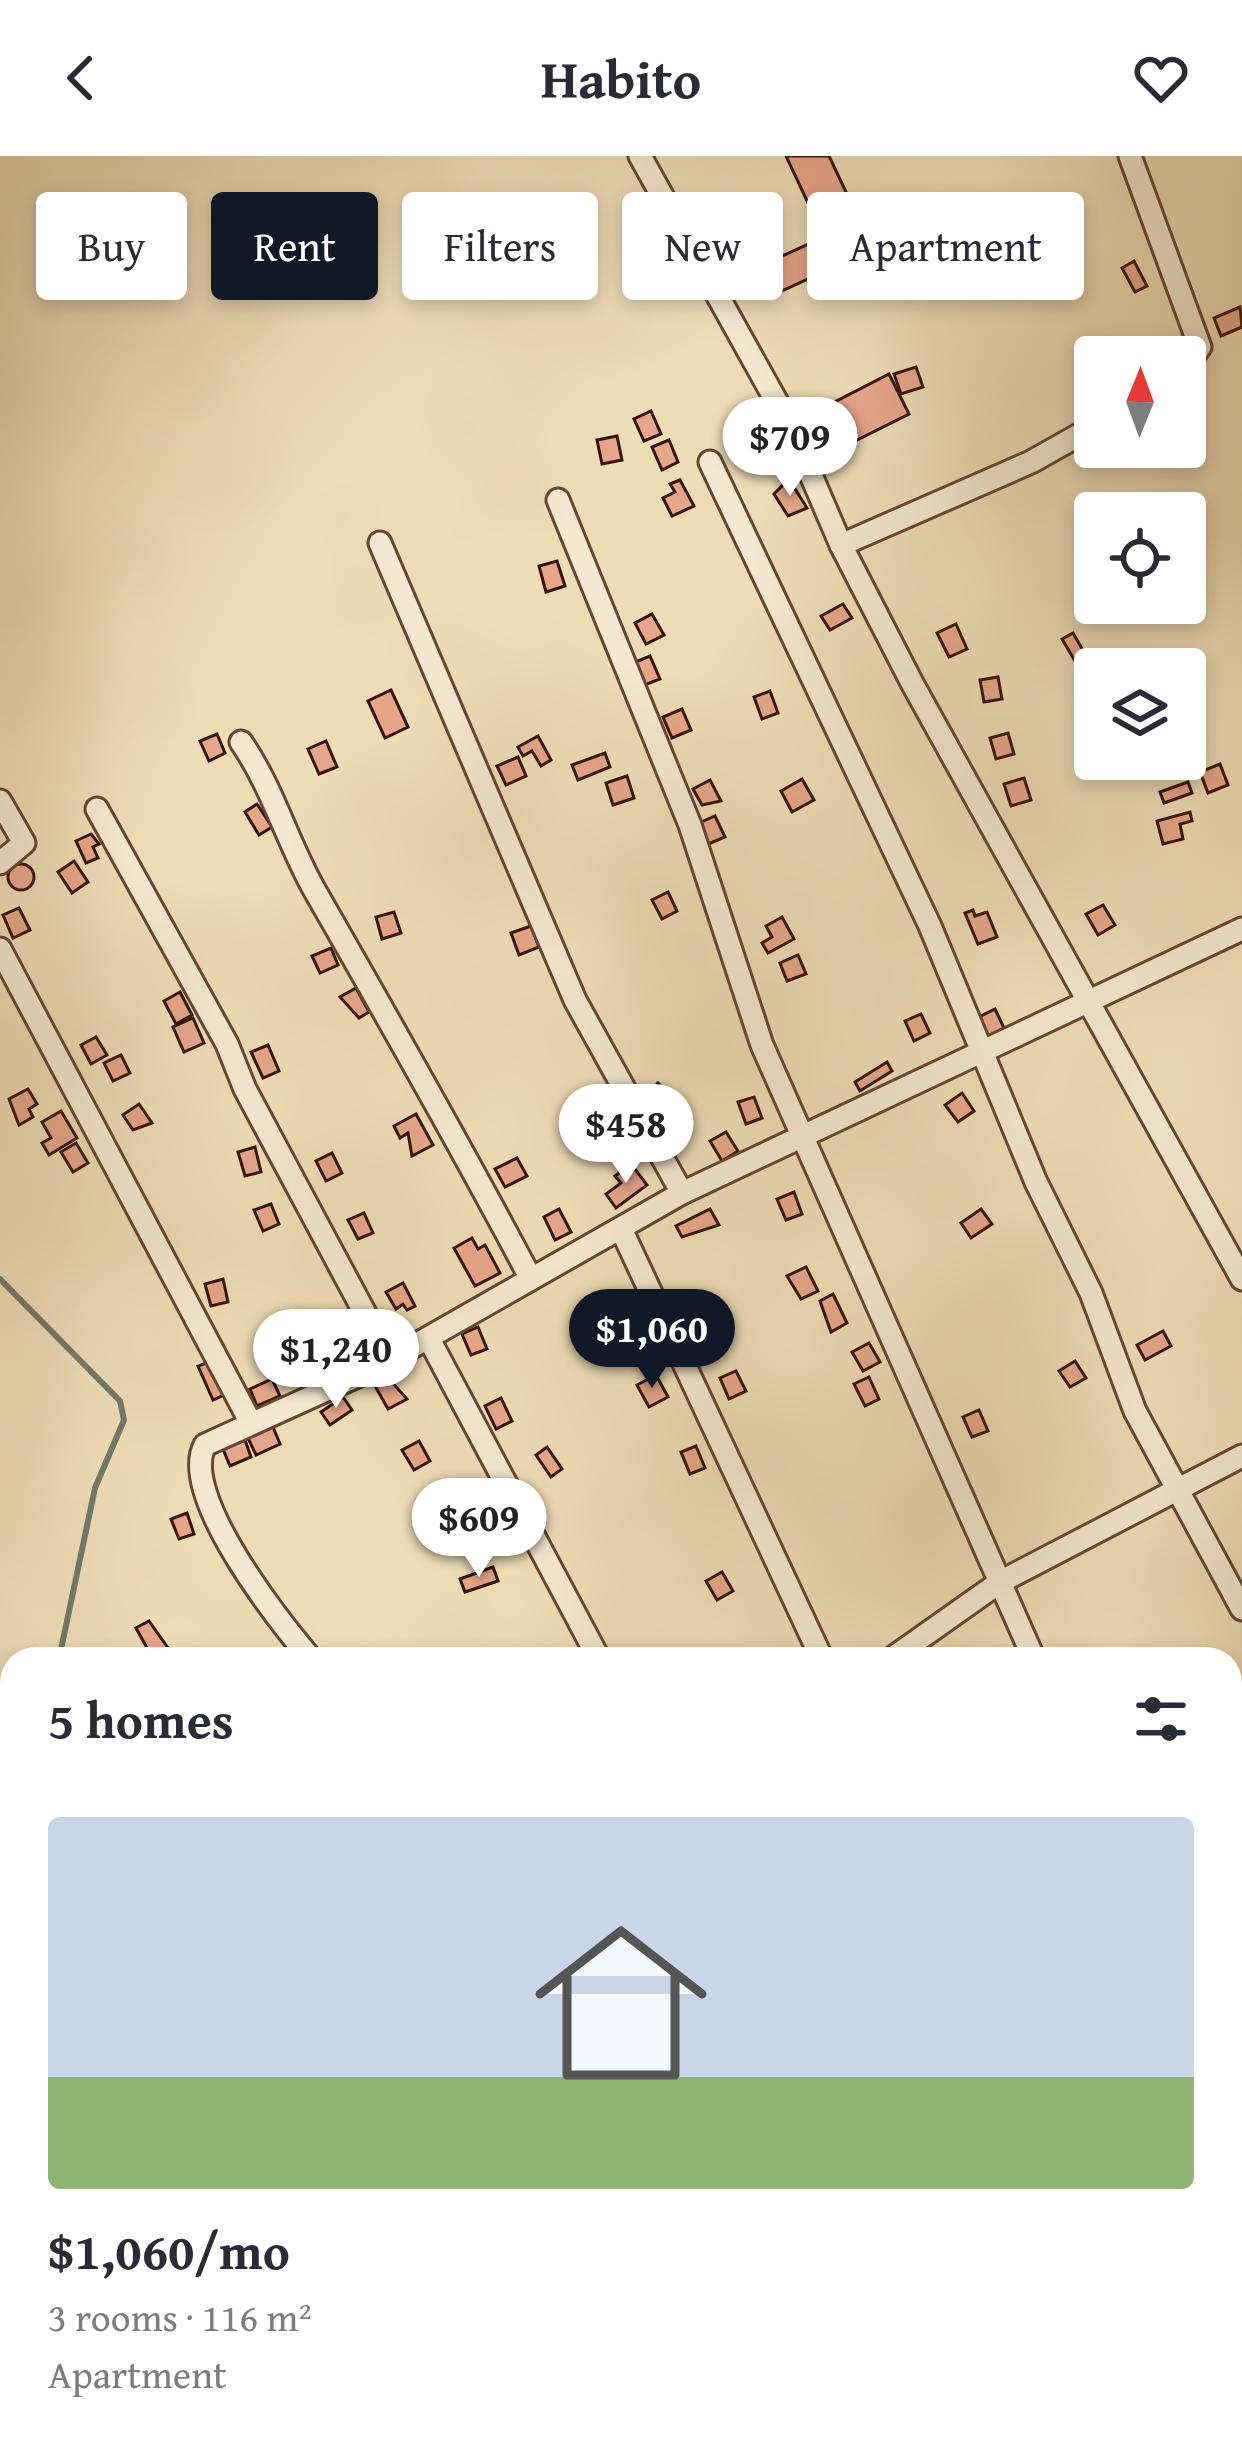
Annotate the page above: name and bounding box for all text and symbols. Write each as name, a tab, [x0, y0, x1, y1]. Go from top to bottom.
text: Habito	[541, 39, 701, 118]
icon: back	[48, 45, 114, 111]
icon: heart	[1128, 45, 1194, 111]
chip: Buy	[36, 192, 187, 300]
chip: Rent	[211, 192, 378, 300]
chip: Filters	[402, 192, 598, 300]
chip: New	[622, 192, 783, 300]
chip: Apartment	[807, 192, 1084, 300]
north arrow	[1074, 336, 1206, 468]
map controls	[1074, 336, 1206, 780]
pin: $709	[719, 397, 861, 499]
text: $709	[750, 407, 830, 464]
button: locate	[1074, 492, 1206, 624]
button: layers	[1074, 648, 1206, 780]
pin: $458	[555, 1084, 697, 1186]
text: $458	[586, 1094, 666, 1151]
pin: $1,060	[554, 1289, 750, 1391]
text: $1,060	[596, 1299, 708, 1356]
pin: $1,240	[238, 1309, 434, 1411]
text: $1,240	[280, 1319, 392, 1376]
pin: $609	[408, 1478, 550, 1580]
text: $609	[439, 1488, 519, 1545]
text: 5 homes	[48, 1682, 234, 1757]
icon: filters	[1128, 1686, 1194, 1752]
icon: home	[513, 1895, 729, 2111]
text: $1,060/mo	[48, 2213, 290, 2288]
text: 3 rooms · 116 m²	[48, 2288, 312, 2345]
text: Apartment	[48, 2345, 227, 2402]

